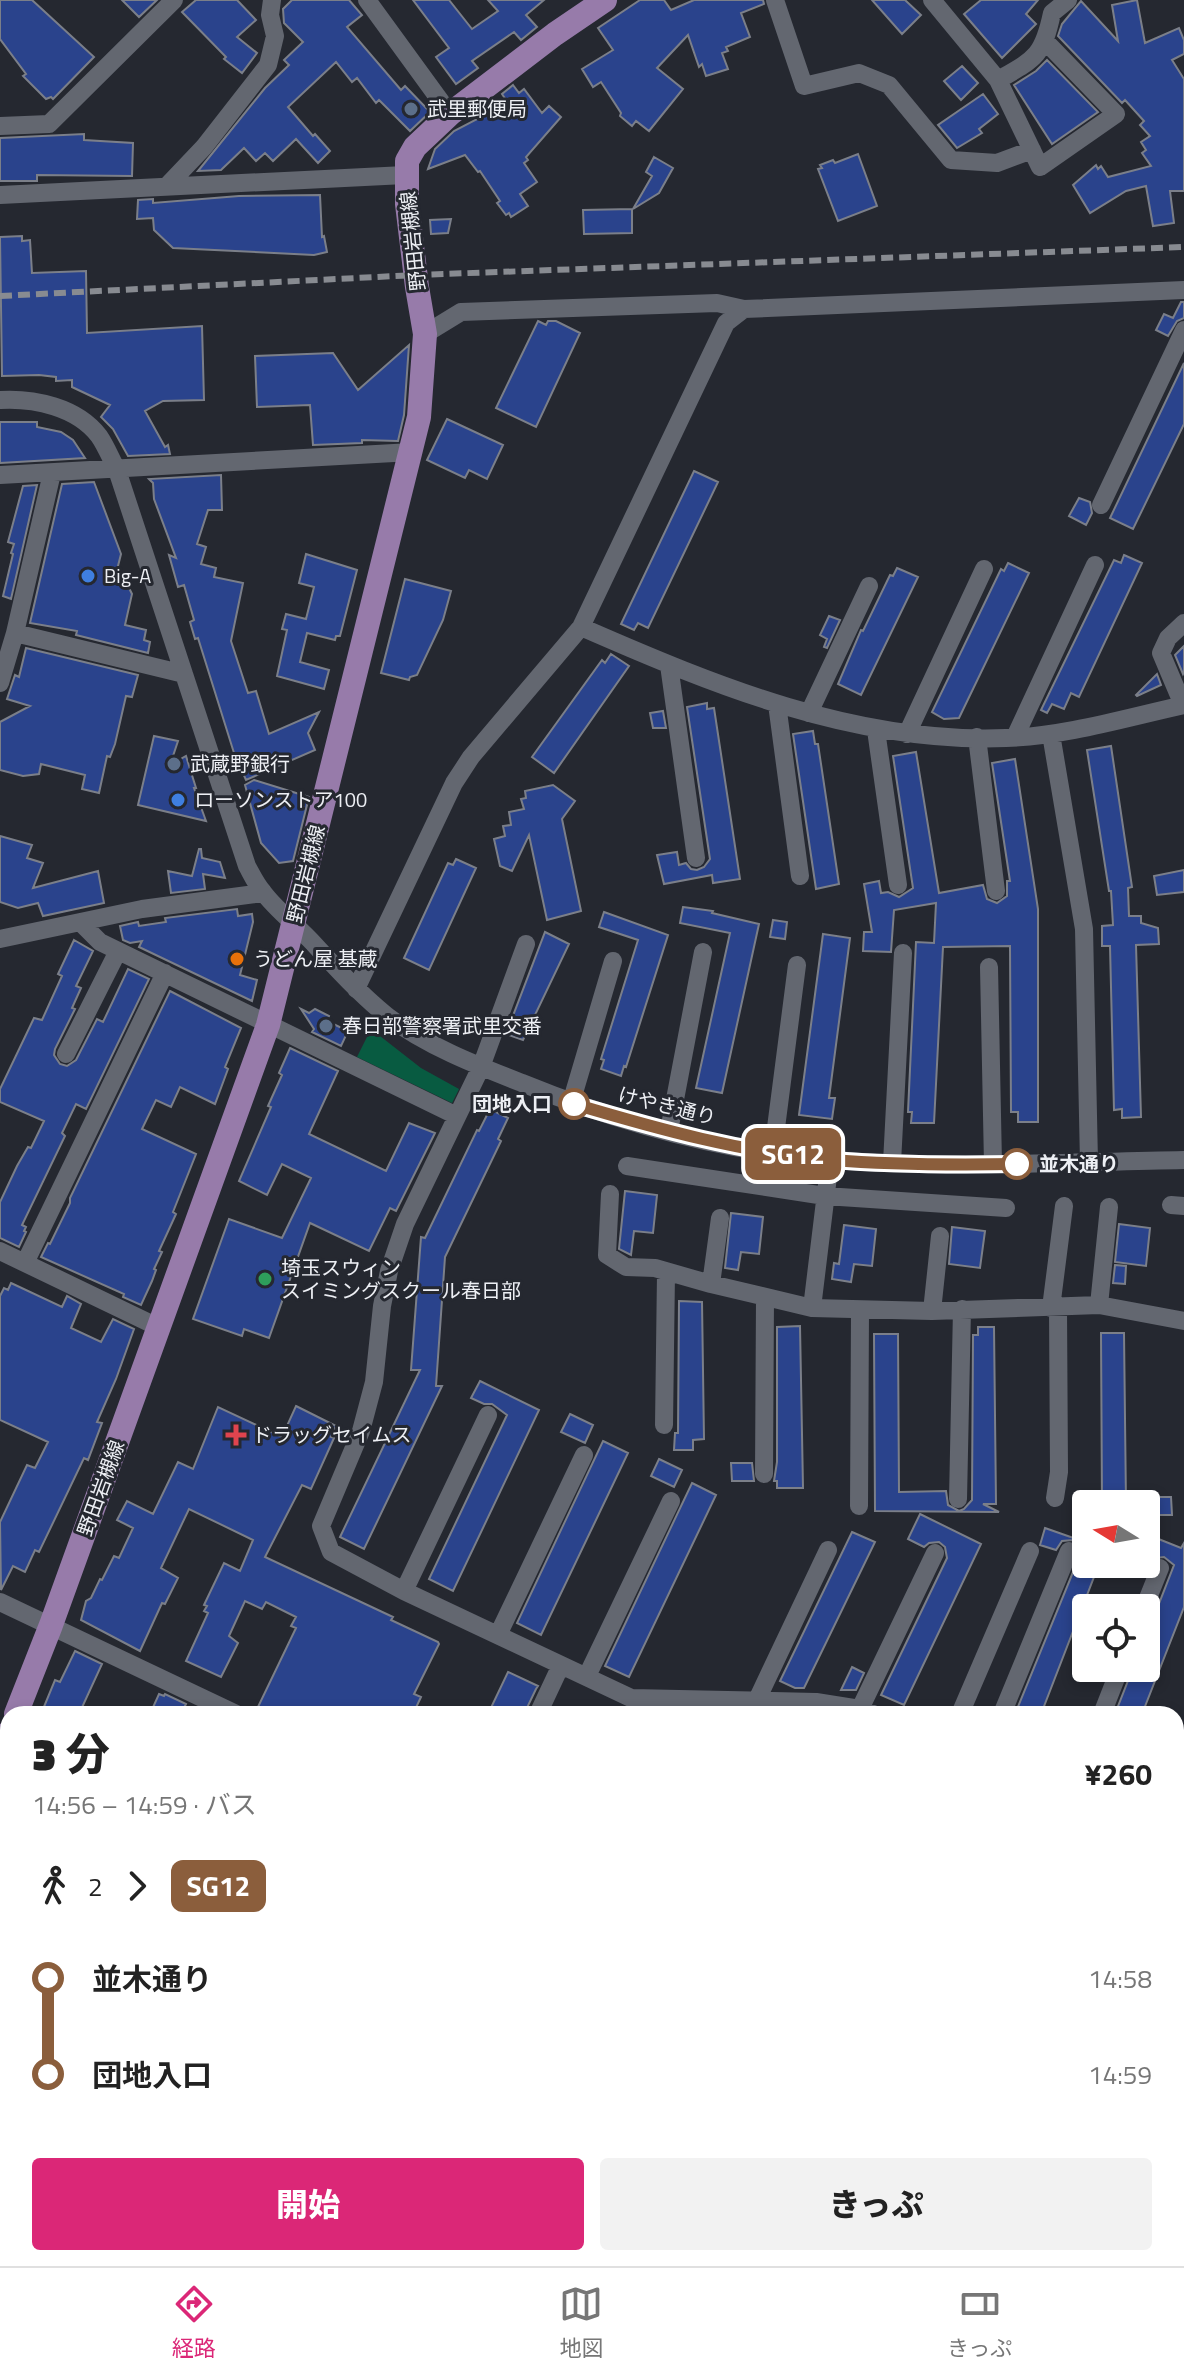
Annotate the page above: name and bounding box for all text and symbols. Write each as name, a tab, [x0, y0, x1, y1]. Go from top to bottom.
place label: 武里郵便局	[427, 93, 527, 124]
marker: 武里郵便局	[402, 100, 420, 118]
street label: 野田岩槻線	[392, 190, 433, 292]
place label: Big-A	[104, 560, 151, 591]
marker: Big-A	[79, 567, 97, 585]
place label: 武蔵野銀行	[190, 748, 290, 779]
marker: 武蔵野銀行	[165, 755, 183, 773]
place label: ローソンストア100	[194, 784, 367, 815]
marker: ローソンストア100	[169, 791, 187, 809]
street label: 野田岩槻線	[278, 822, 333, 926]
place label: うどん屋 基蔵	[253, 943, 377, 974]
marker: うどん屋 基蔵	[228, 950, 246, 968]
place label: 春日部警察署武里交番	[342, 1010, 542, 1041]
marker: 春日部警察署武里交番	[317, 1017, 335, 1035]
street label: けやき通り	[615, 1078, 719, 1133]
place label: 団地入口	[472, 1088, 552, 1119]
marker: 団地入口	[559, 1089, 589, 1119]
line badge: SG12	[737, 1128, 849, 1180]
text: SG12	[761, 1132, 825, 1175]
place label: 並木通り	[1039, 1148, 1119, 1179]
marker: 並木通り	[1002, 1149, 1032, 1179]
place label: 埼玉スウィン スイミングスクール春日部	[281, 1252, 521, 1306]
marker: 埼玉スウィン スイミングスクール春日部	[256, 1270, 274, 1288]
place label: ドラッグセイムス	[252, 1419, 412, 1450]
marker: ドラッグセイムス	[227, 1426, 245, 1444]
street label: 野田岩槻線	[69, 1436, 132, 1540]
north arrow	[1072, 1490, 1160, 1578]
map controls	[1072, 1490, 1160, 1682]
button: locate	[1072, 1594, 1160, 1682]
text: 3 分	[32, 1720, 110, 1787]
text: ¥260	[1085, 1751, 1152, 1797]
text: 14:56 – 14:59 · バス	[32, 1785, 257, 1824]
icon: walk	[32, 1864, 76, 1908]
icon: forward	[115, 1864, 159, 1908]
text: SG12	[187, 1864, 250, 1907]
text: 2	[88, 1867, 103, 1906]
text: 並木通り	[92, 1956, 212, 2002]
text: 14:58	[1088, 1959, 1152, 1998]
text: 団地入口	[92, 2052, 212, 2098]
text: 14:59	[1088, 2055, 1152, 2094]
button: 開始	[32, 2158, 584, 2250]
button: きっぷ	[600, 2158, 1152, 2250]
tab: 経路	[172, 2282, 216, 2365]
tab: 地図	[559, 2282, 603, 2365]
tab: きっぷ	[947, 2282, 1012, 2365]

